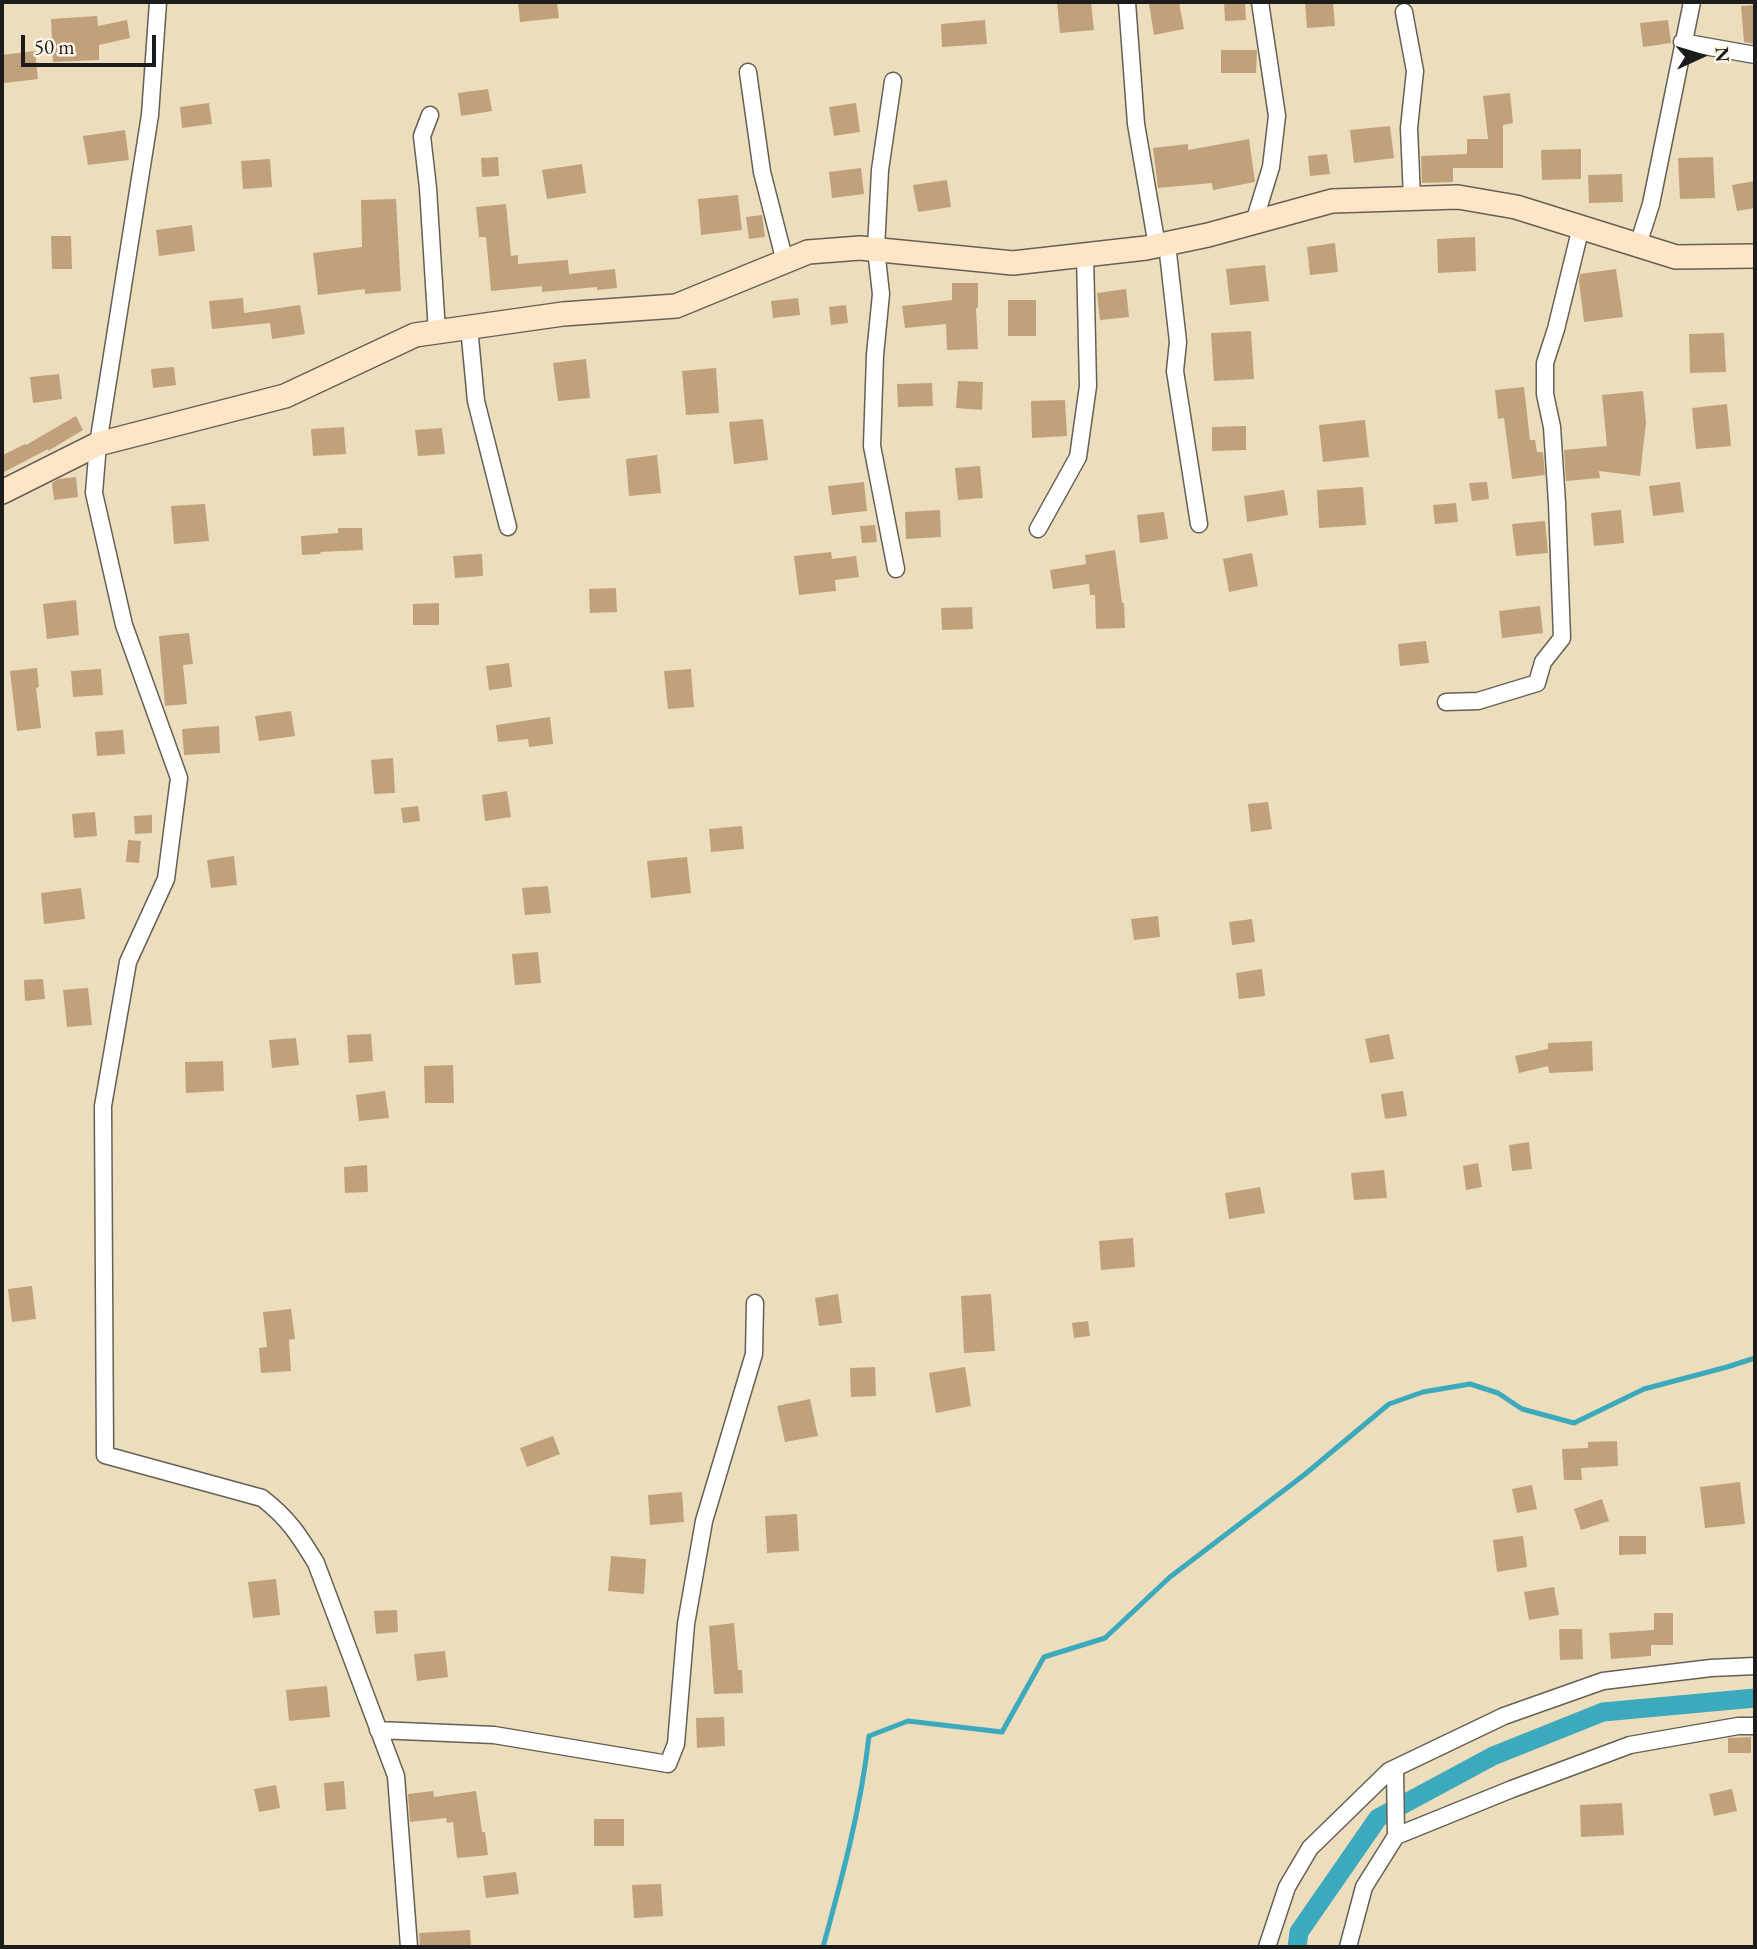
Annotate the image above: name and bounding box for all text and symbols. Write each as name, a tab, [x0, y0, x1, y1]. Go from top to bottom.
scale bar	[24, 21, 159, 65]
north arrow	[1666, 21, 1736, 91]
text: 50 m	[34, 33, 75, 60]
text: N	[1709, 46, 1735, 63]

